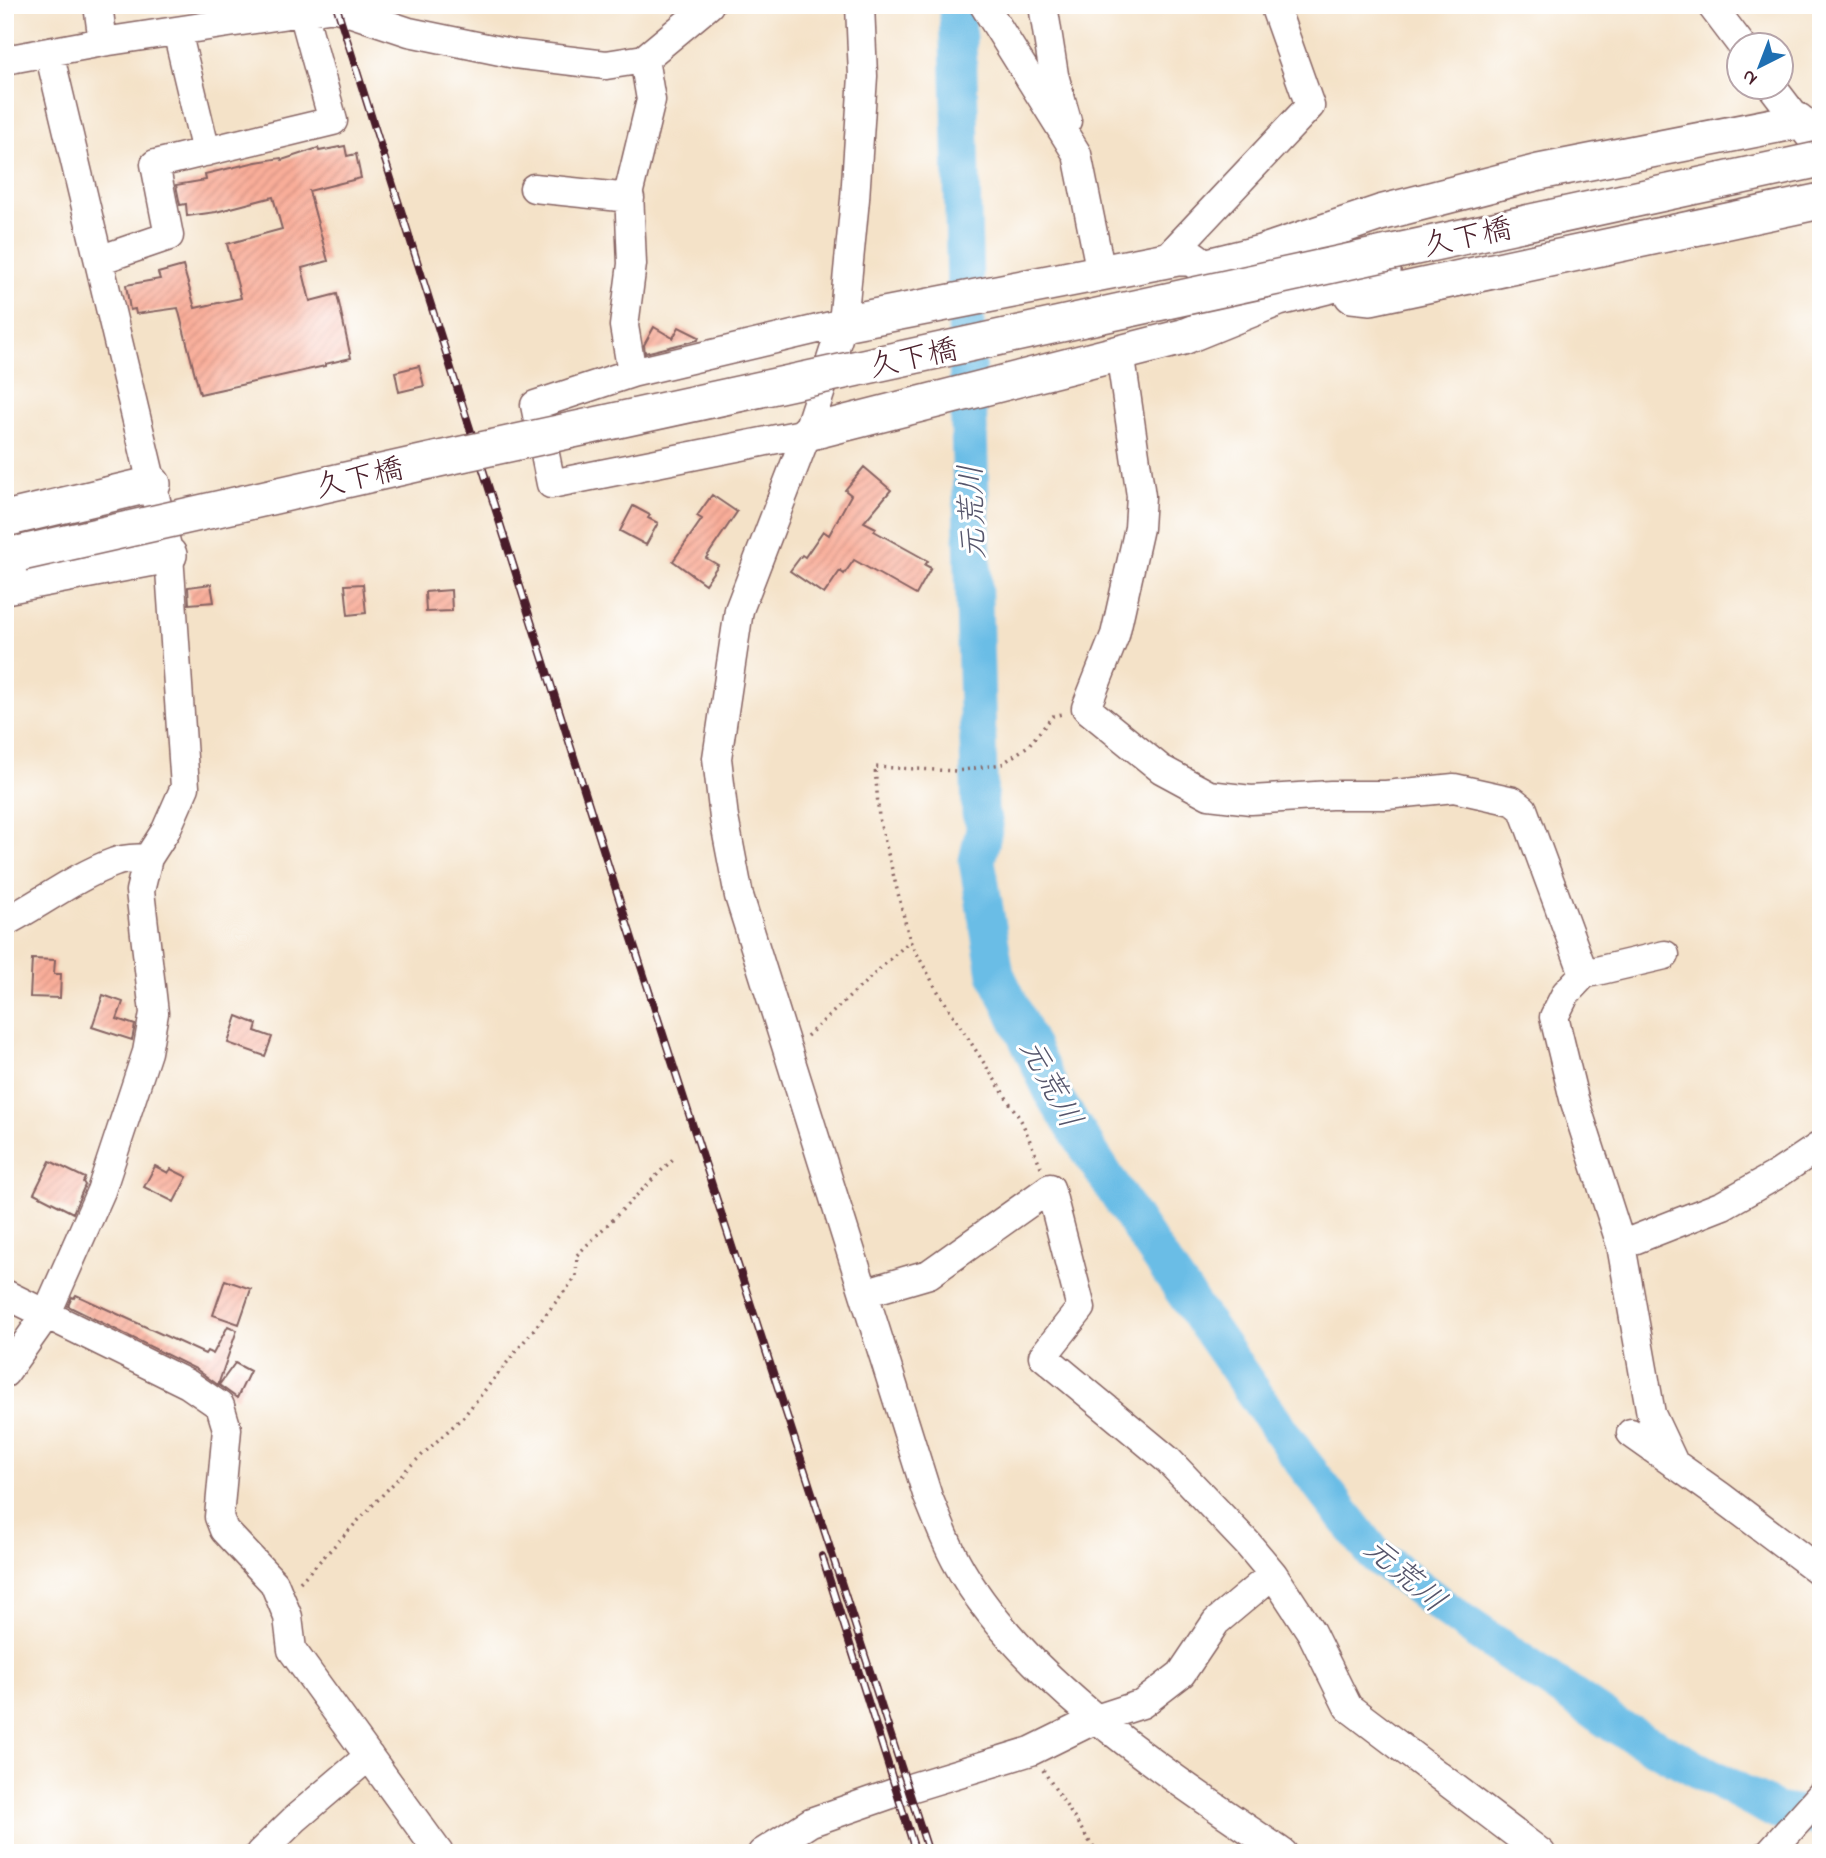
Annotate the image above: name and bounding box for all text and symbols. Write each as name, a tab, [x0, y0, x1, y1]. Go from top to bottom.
north arrow	[1724, 32, 1794, 102]
text: N	[1736, 62, 1764, 91]
street label: 久下橋	[1419, 208, 1516, 270]
street label: 久下橋	[865, 329, 962, 391]
street label: 久下橋	[311, 448, 408, 511]
water label: 元荒川	[949, 463, 1000, 561]
water label: 元荒川	[1006, 1031, 1092, 1138]
water label: 元荒川	[1352, 1527, 1455, 1626]

